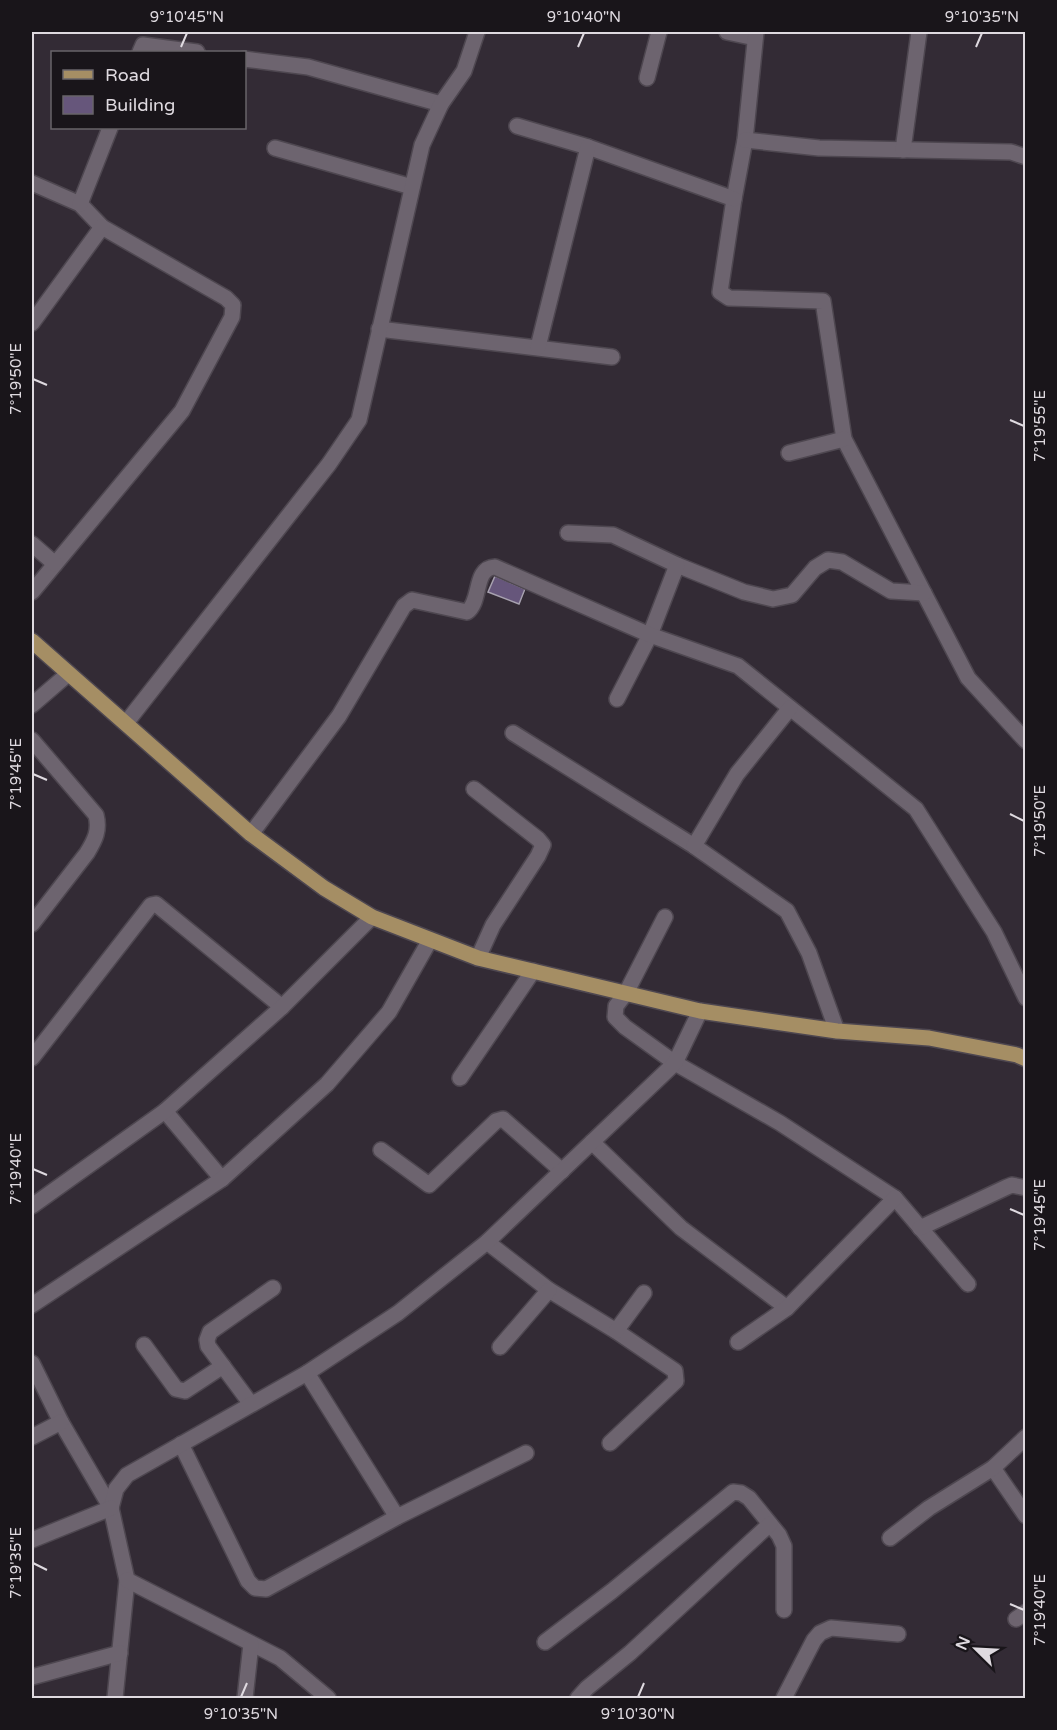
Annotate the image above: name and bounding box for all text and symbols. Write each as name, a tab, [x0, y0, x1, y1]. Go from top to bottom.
text: 9°10'45"N	[150, 8, 224, 26]
text: 9°10'40"N	[547, 8, 621, 26]
text: 9°10'35"N	[945, 8, 1019, 26]
legend	[51, 51, 246, 129]
text: Road	[105, 64, 150, 86]
text: Building	[105, 94, 175, 116]
text: 7°19'50"E	[7, 343, 25, 415]
text: 7°19'55"E	[1031, 390, 1049, 462]
text: 7°19'45"E	[7, 738, 25, 810]
text: 7°19'50"E	[1031, 785, 1049, 857]
text: 7°19'40"E	[7, 1133, 25, 1205]
text: 7°19'45"E	[1031, 1179, 1049, 1251]
text: 7°19'35"E	[7, 1527, 25, 1599]
text: 7°19'40"E	[1031, 1574, 1049, 1646]
north arrow	[946, 1619, 1006, 1679]
text: N	[951, 1633, 975, 1653]
text: 9°10'35"N	[204, 1705, 278, 1723]
text: 9°10'30"N	[601, 1705, 675, 1723]

